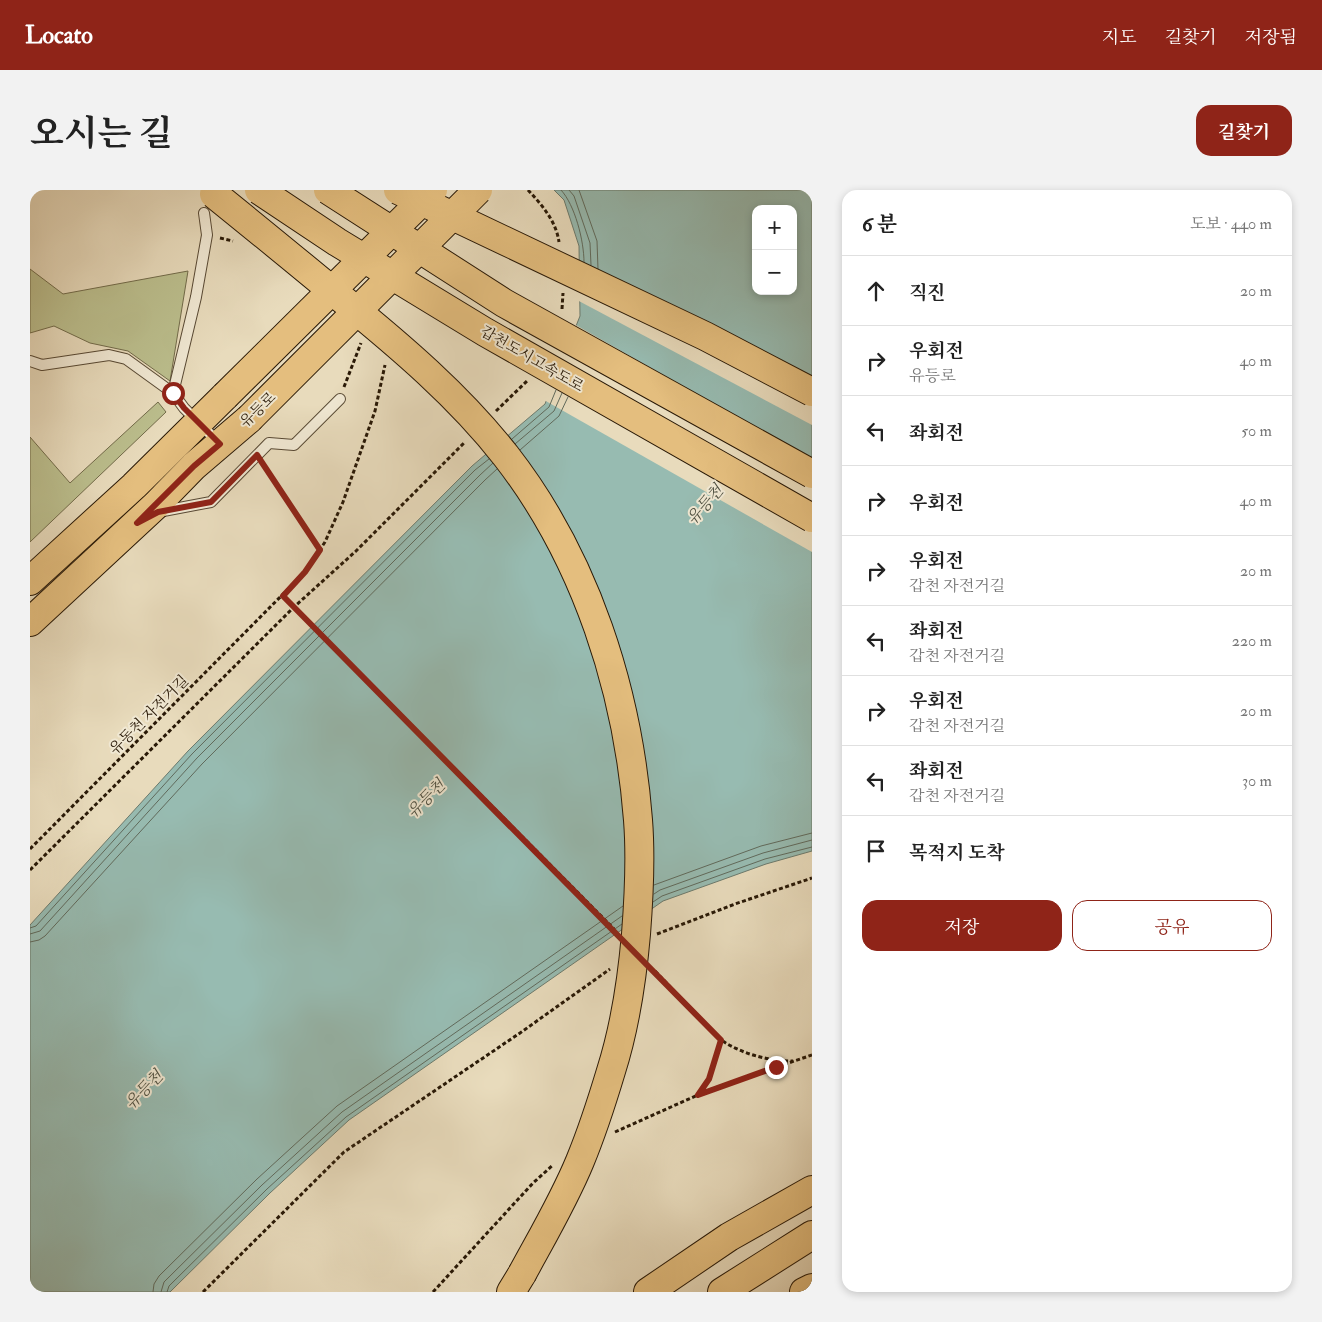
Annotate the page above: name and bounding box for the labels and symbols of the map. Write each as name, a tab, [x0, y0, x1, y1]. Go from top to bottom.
street label: 갑천도시고속도로	[477, 322, 587, 396]
route start	[162, 382, 185, 405]
street label: 유등로	[236, 388, 281, 432]
water label: 유등천	[682, 480, 729, 529]
street label: 유동천 자전거길	[105, 671, 193, 759]
water label: 유등천	[403, 774, 451, 822]
route end	[765, 1056, 788, 1079]
water label: 유등천	[121, 1065, 168, 1114]

